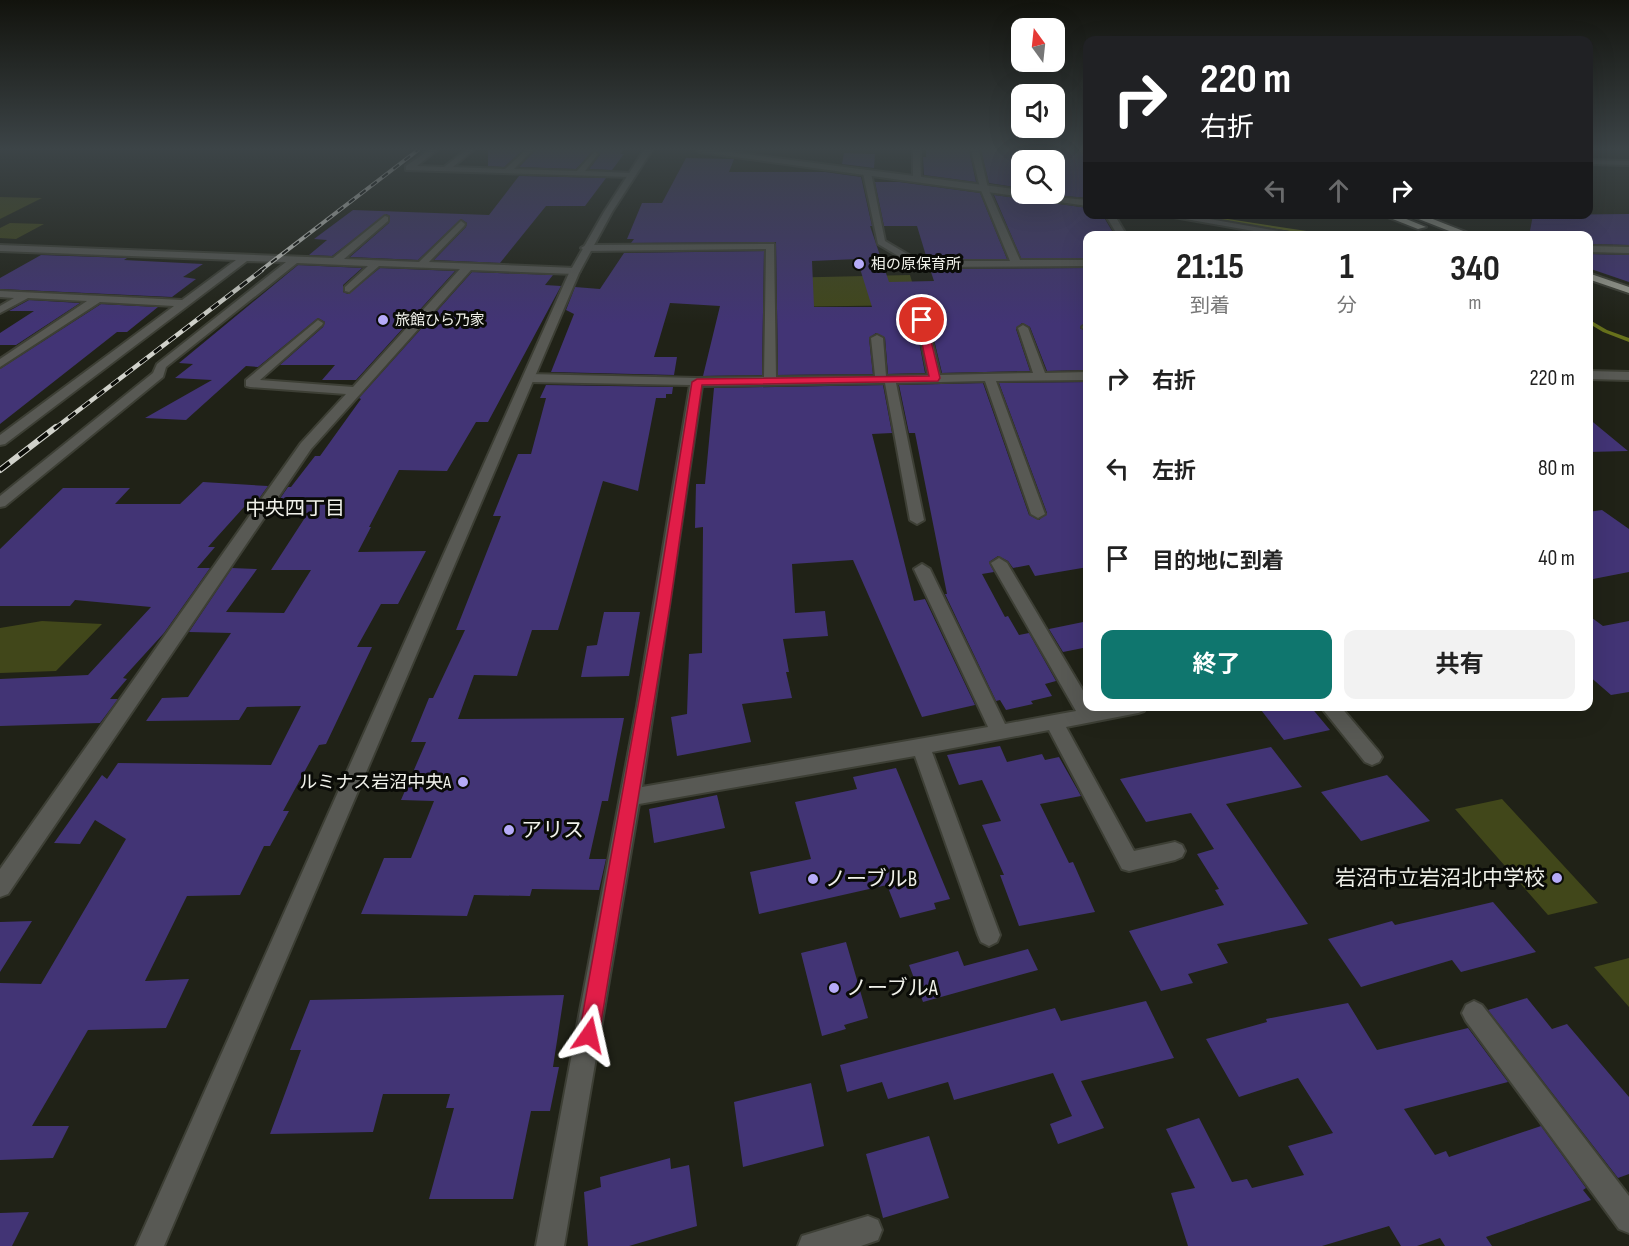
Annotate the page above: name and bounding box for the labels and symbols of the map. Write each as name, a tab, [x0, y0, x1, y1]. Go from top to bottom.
north arrow	[1011, 18, 1065, 72]
place label: 相の原保育所	[871, 255, 961, 274]
marker: 相の原保育所	[852, 257, 866, 271]
pin	[896, 294, 947, 345]
place label: 旅館ひら乃家	[395, 311, 485, 330]
marker: 旅館ひら乃家	[376, 313, 390, 327]
district label: 中央四丁目	[245, 497, 345, 521]
place label: ルミナス岩沼中央A	[299, 772, 451, 793]
marker: ルミナス岩沼中央A	[456, 775, 470, 789]
place label: アリス	[521, 818, 584, 843]
marker: アリス	[502, 823, 516, 837]
place label: 岩沼市立岩沼北中学校	[1335, 866, 1545, 891]
place label: ノーブルB	[825, 867, 917, 892]
marker: 岩沼市立岩沼北中学校	[1550, 871, 1564, 885]
marker: ノーブルB	[806, 872, 820, 886]
place label: ノーブルA	[846, 976, 939, 1001]
marker: ノーブルA	[827, 981, 841, 995]
position arrow	[557, 1003, 621, 1067]

